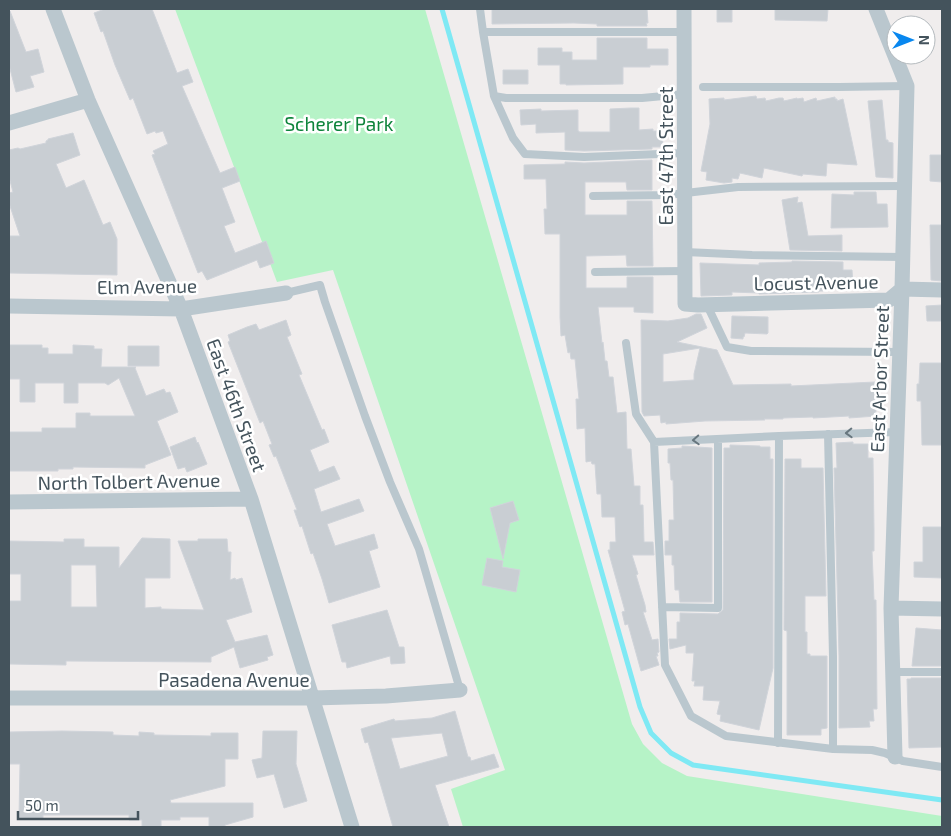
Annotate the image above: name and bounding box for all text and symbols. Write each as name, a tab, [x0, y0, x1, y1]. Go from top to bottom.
north arrow	[886, 15, 936, 65]
text: N	[916, 35, 933, 45]
street label: East 47th Street	[654, 87, 677, 225]
park label: Scherer Park	[284, 112, 394, 135]
street label: Locust Avenue	[753, 269, 879, 295]
street label: Elm Avenue	[97, 274, 197, 298]
street label: East Arbor Street	[865, 305, 893, 453]
street label: East 46th Street	[202, 335, 272, 475]
one-way arrow	[844, 428, 852, 439]
one-way arrow	[691, 434, 699, 445]
street label: North Tolbert Avenue	[38, 468, 220, 494]
street label: Pasadena Avenue	[158, 668, 310, 691]
scale bar	[18, 788, 138, 820]
text: 50 m	[25, 796, 59, 814]

